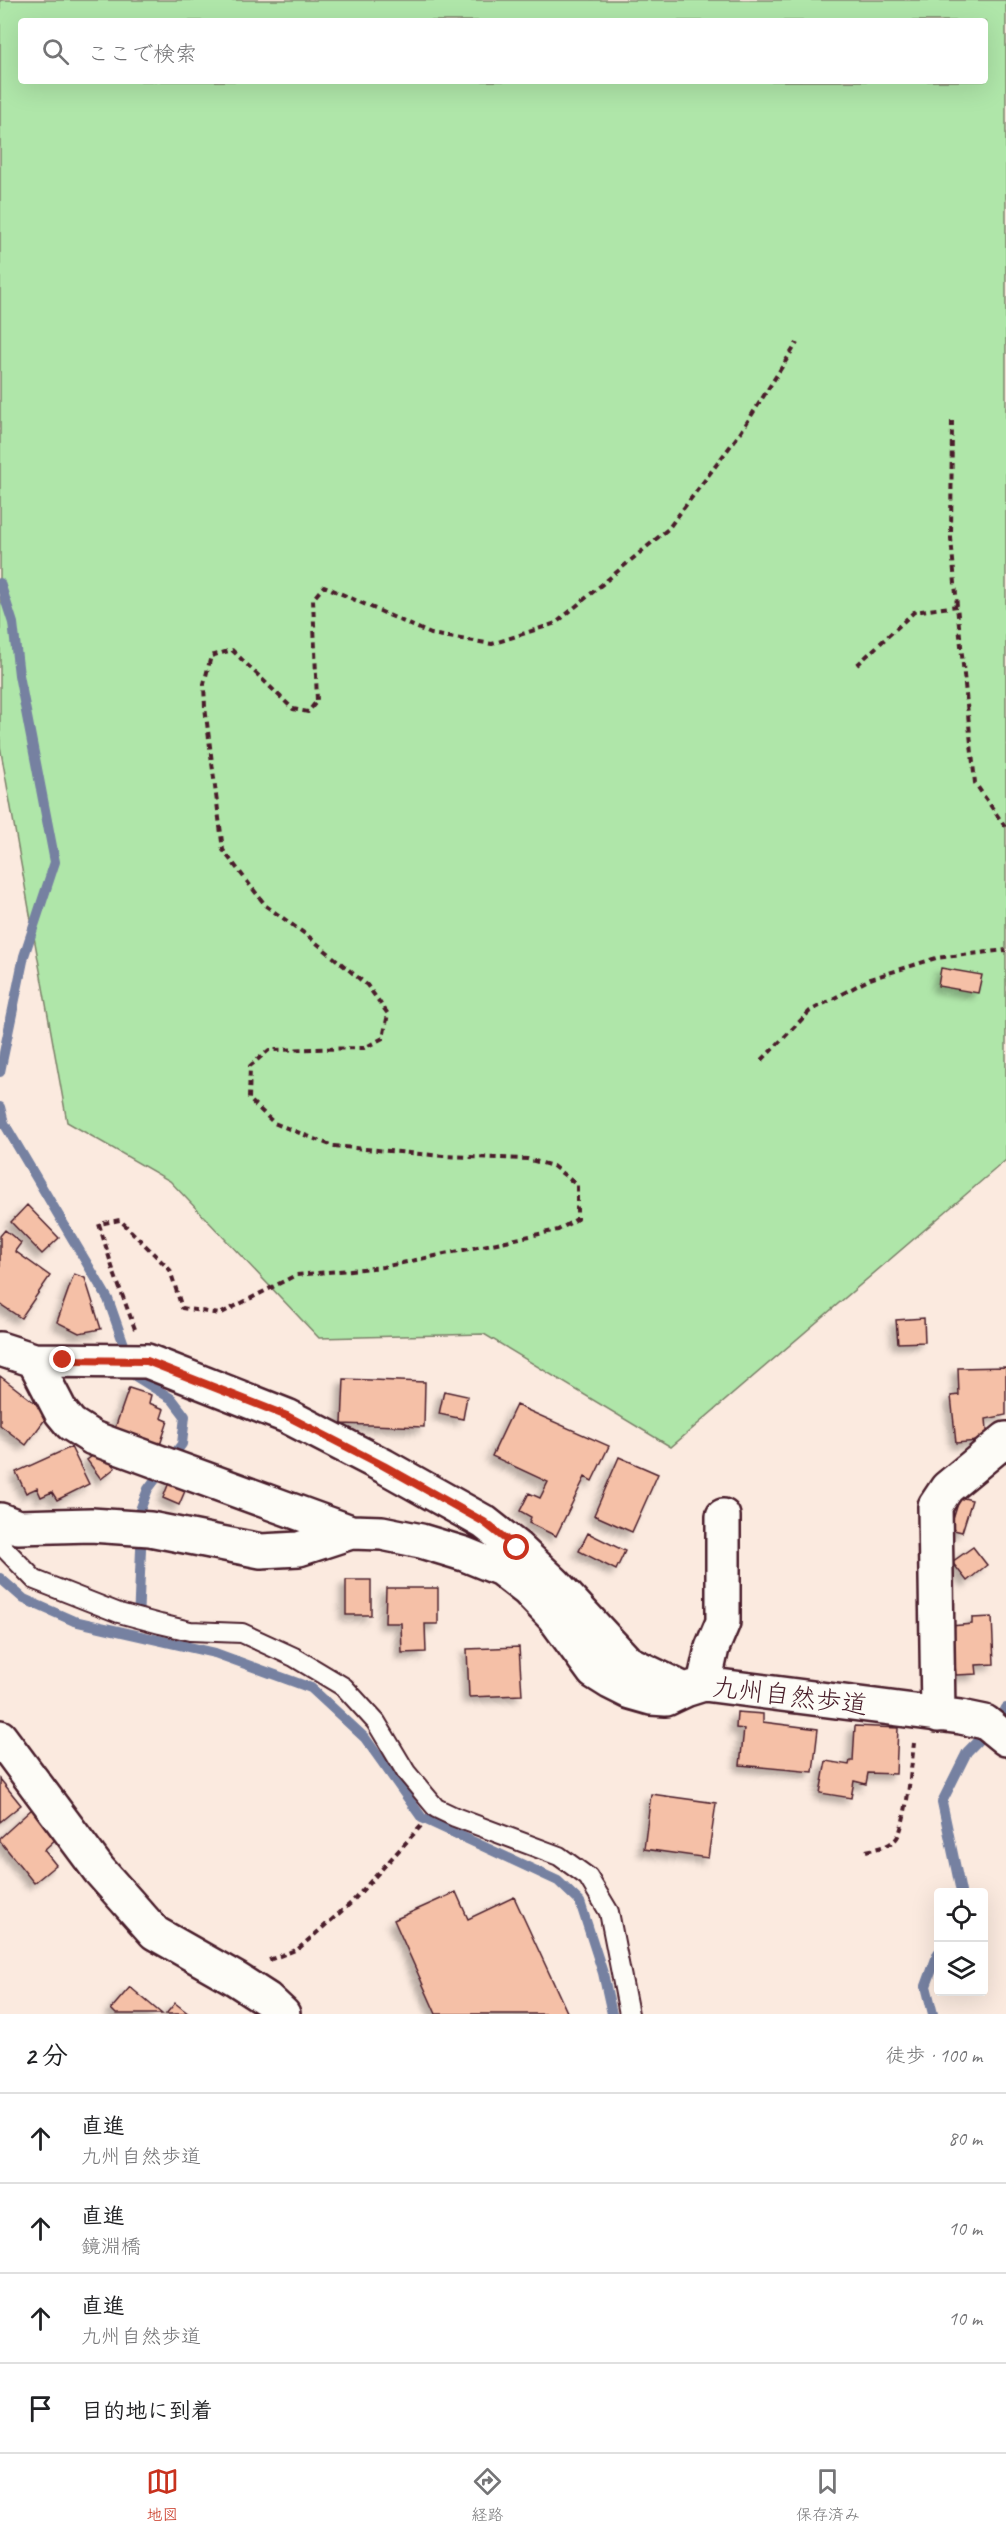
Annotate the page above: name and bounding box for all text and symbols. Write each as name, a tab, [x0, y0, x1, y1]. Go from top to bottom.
search box	[18, 18, 988, 84]
icon: search	[39, 35, 72, 68]
text: ここで検索	[87, 40, 197, 68]
route end	[49, 1346, 75, 1372]
route start	[503, 1534, 529, 1560]
street label: 九州自然歩道	[711, 1670, 869, 1722]
map controls	[934, 1888, 988, 1996]
button: locate	[934, 1888, 988, 1942]
button: layers	[934, 1942, 988, 1996]
text: 2 分	[24, 2039, 68, 2072]
text: 徒歩 · 100 m	[886, 2043, 982, 2068]
text: 直進	[81, 2112, 125, 2140]
icon: ahead	[24, 2122, 57, 2155]
text: 80 m	[948, 2126, 982, 2151]
text: 九州自然歩道	[81, 2144, 201, 2169]
text: 直進	[81, 2202, 125, 2230]
icon: ahead	[24, 2212, 57, 2245]
text: 10 m	[948, 2216, 982, 2241]
text: 鏡淵橋	[81, 2234, 141, 2259]
text: 直進	[81, 2292, 125, 2320]
icon: ahead	[24, 2302, 57, 2335]
text: 10 m	[948, 2306, 982, 2331]
text: 九州自然歩道	[81, 2324, 201, 2349]
icon: arrive	[24, 2392, 57, 2425]
text: 目的地に到着	[81, 2397, 213, 2425]
tab: 地図	[146, 2465, 179, 2525]
tab: 経路	[471, 2465, 504, 2525]
tab: 保存済み	[796, 2465, 860, 2525]

